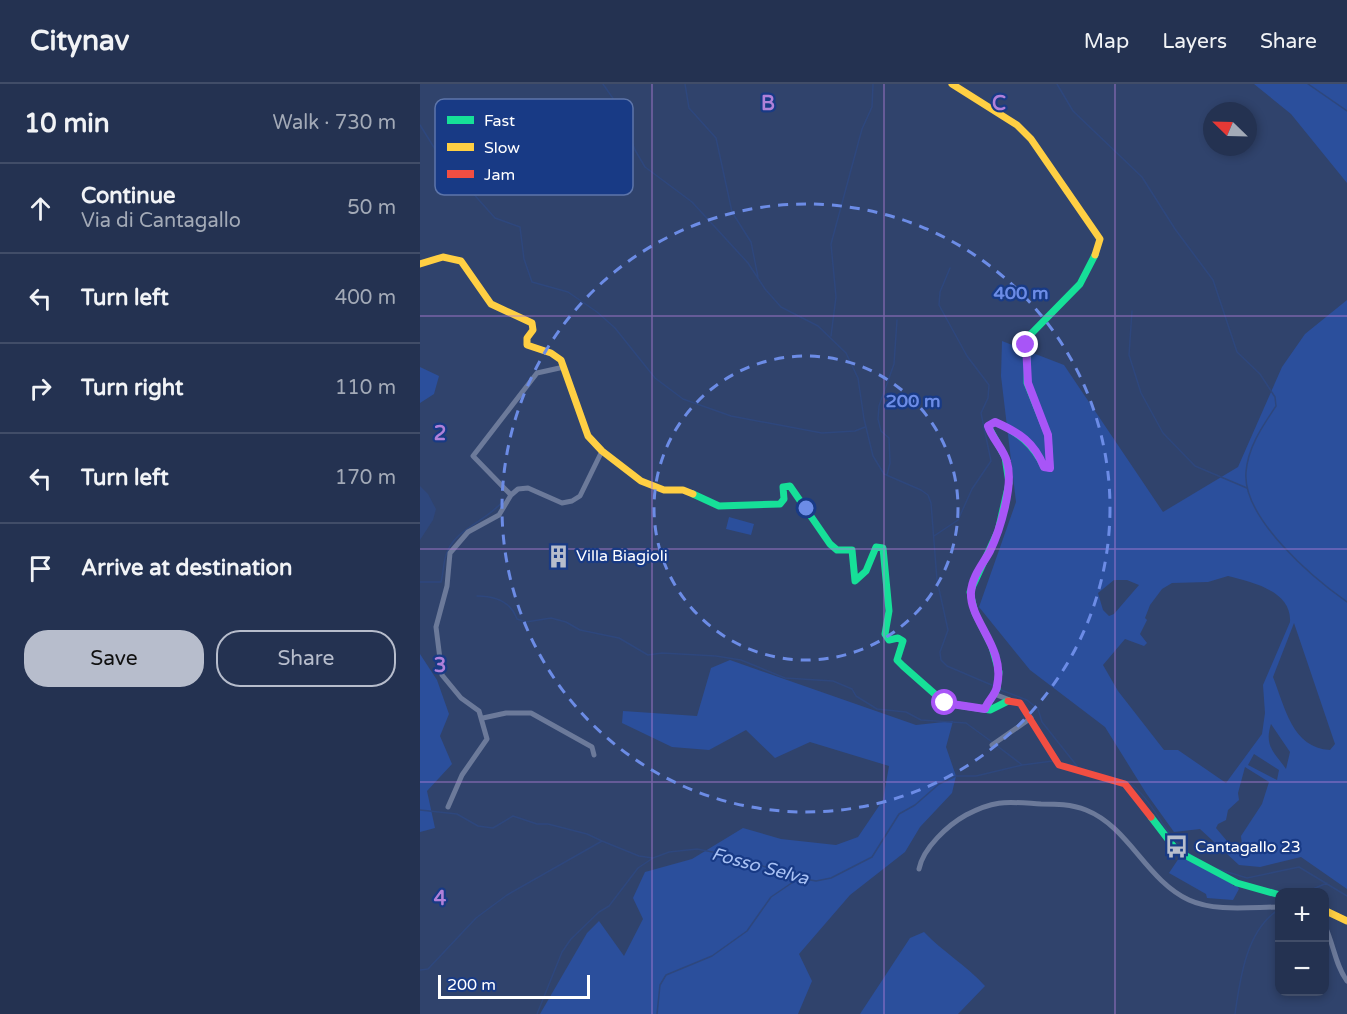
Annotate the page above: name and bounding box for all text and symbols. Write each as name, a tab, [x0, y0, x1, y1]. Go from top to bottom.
text: Citynav	[30, 24, 129, 58]
text: Map	[1084, 29, 1129, 54]
text: Layers	[1162, 29, 1227, 54]
text: Share	[1260, 29, 1317, 54]
text: B	[761, 92, 775, 116]
text: C	[992, 92, 1006, 116]
legend	[435, 99, 633, 195]
north arrow	[1203, 102, 1257, 156]
text: 10 min	[24, 108, 110, 139]
text: Walk · 730 m	[273, 111, 396, 135]
text: Fast	[484, 111, 515, 131]
text: Slow	[484, 138, 520, 158]
text: Jam	[484, 165, 515, 185]
text: Continue	[81, 183, 176, 209]
icon: ahead	[24, 192, 57, 225]
text: 50 m	[347, 196, 396, 220]
text: Via di Cantagallo	[81, 209, 241, 233]
icon: left	[24, 282, 57, 315]
text: 400 m	[993, 282, 1049, 304]
text: Turn left	[81, 285, 169, 311]
text: 400 m	[335, 286, 396, 310]
route end	[1012, 331, 1038, 357]
icon: right	[24, 372, 57, 405]
text: Turn right	[81, 375, 183, 401]
text: 110 m	[335, 376, 396, 400]
text: 200 m	[885, 390, 941, 412]
text: 2	[434, 422, 446, 446]
icon: left	[24, 462, 57, 495]
text: Turn left	[81, 465, 169, 491]
text: 170 m	[335, 466, 396, 490]
centre of rings	[796, 498, 816, 518]
building icon: Villa Biagioli	[545, 543, 571, 569]
place label: Villa Biagioli	[576, 546, 668, 566]
icon: arrive	[24, 552, 57, 585]
text: Arrive at destination	[81, 555, 292, 581]
button: Save	[24, 630, 204, 687]
button: Share	[216, 630, 396, 687]
text: 3	[434, 654, 446, 678]
route start	[931, 689, 957, 715]
bus stop icon: Cantagallo 23	[1164, 834, 1190, 860]
place label: Cantagallo 23	[1195, 837, 1301, 857]
water label: Fosso Selva	[709, 843, 812, 890]
text: 4	[434, 887, 447, 911]
map controls	[1275, 888, 1329, 996]
button: +	[1275, 888, 1329, 942]
button: −	[1275, 942, 1329, 996]
scale bar	[438, 972, 590, 1000]
text: 200 m	[447, 975, 496, 995]

